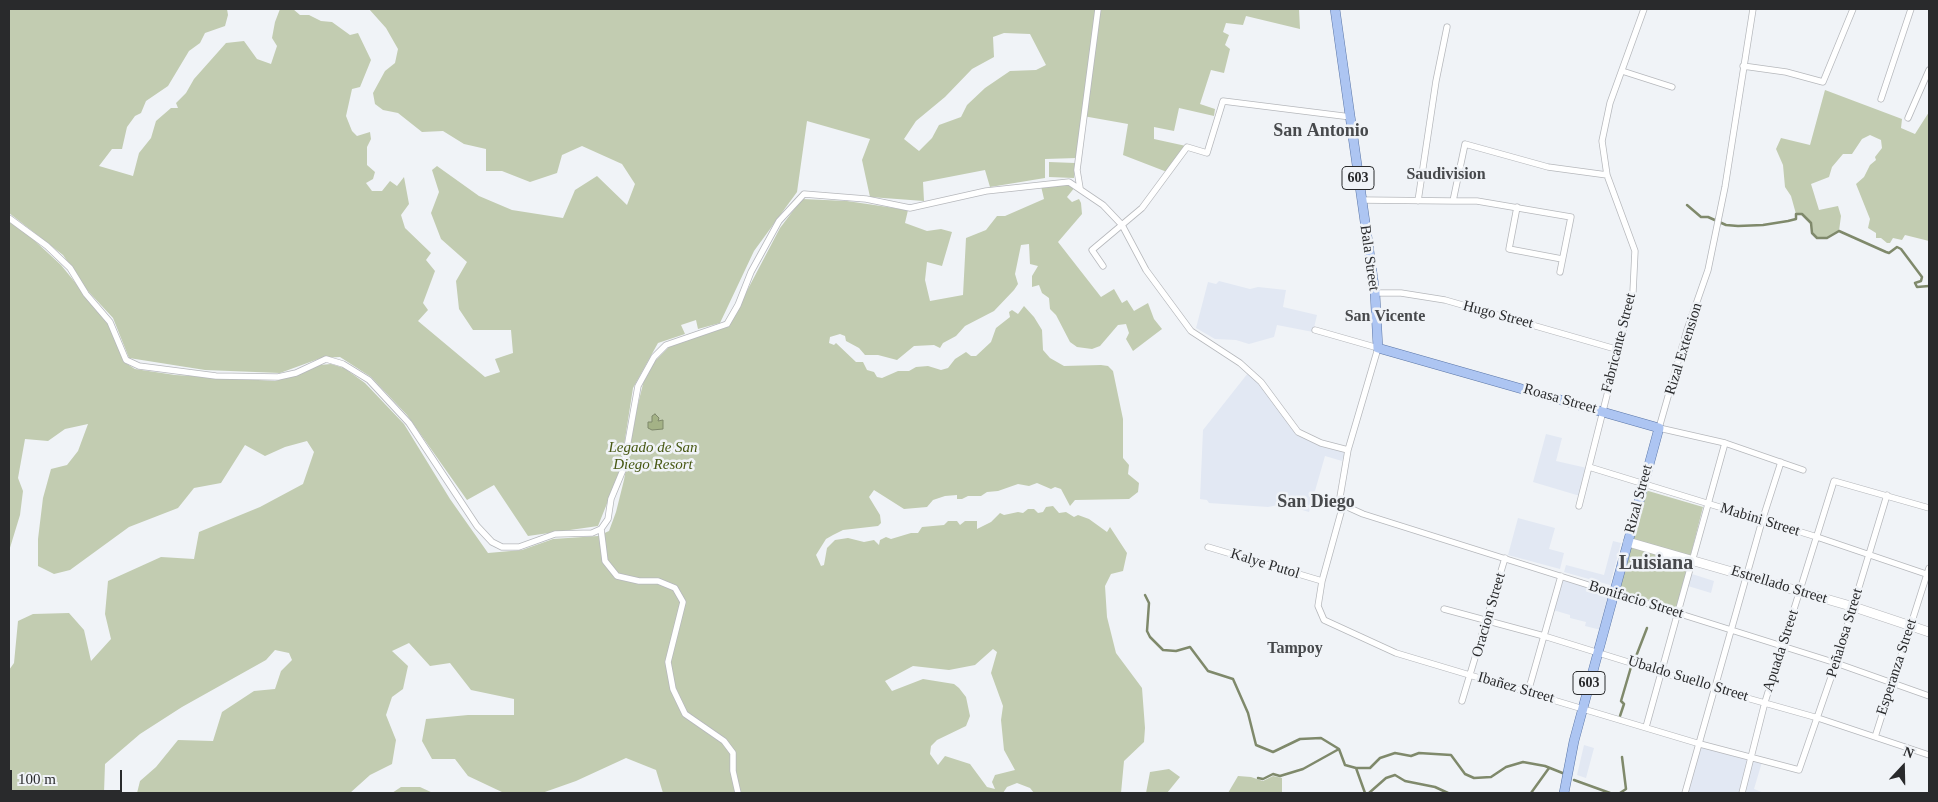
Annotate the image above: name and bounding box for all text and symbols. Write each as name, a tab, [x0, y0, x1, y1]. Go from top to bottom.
district label: San Antonio	[1273, 120, 1369, 142]
district label: Saudivision	[1406, 165, 1486, 185]
road number: 603	[1342, 167, 1374, 190]
street label: Bala Street	[1355, 224, 1383, 292]
street label: Fabricante Street	[1598, 291, 1640, 395]
street label: Hugo Street	[1461, 297, 1535, 333]
street label: Rizal Extension	[1661, 301, 1707, 397]
district label: San Vicente	[1345, 307, 1425, 327]
street label: Roasa Street	[1521, 380, 1599, 418]
park label: Legado de San Diego Resort	[608, 439, 698, 474]
street label: Rizal Street	[1621, 463, 1657, 535]
district label: San Diego	[1277, 491, 1355, 513]
street label: Mabini Street	[1718, 499, 1802, 541]
street label: Kalye Putol	[1228, 545, 1302, 583]
district label: Luisiana	[1619, 552, 1693, 576]
street label: Estrellado Street	[1729, 562, 1829, 608]
street label: Oracion Street	[1468, 571, 1510, 659]
street label: Bonifacio Street	[1587, 577, 1685, 623]
street label: Peñalosa Street	[1823, 586, 1867, 680]
street label: Apuada Street	[1759, 608, 1803, 694]
street label: Esperanza Street	[1873, 616, 1921, 718]
district label: Tampoy	[1267, 639, 1323, 659]
street label: Ubaldo Suello Street	[1626, 652, 1750, 706]
street label: Ibañez Street	[1476, 669, 1556, 707]
road number: 603	[1573, 671, 1605, 694]
north arrow	[1878, 742, 1928, 792]
text: N	[1901, 744, 1916, 761]
scale bar	[12, 760, 125, 792]
text: 100 m	[18, 771, 56, 787]

